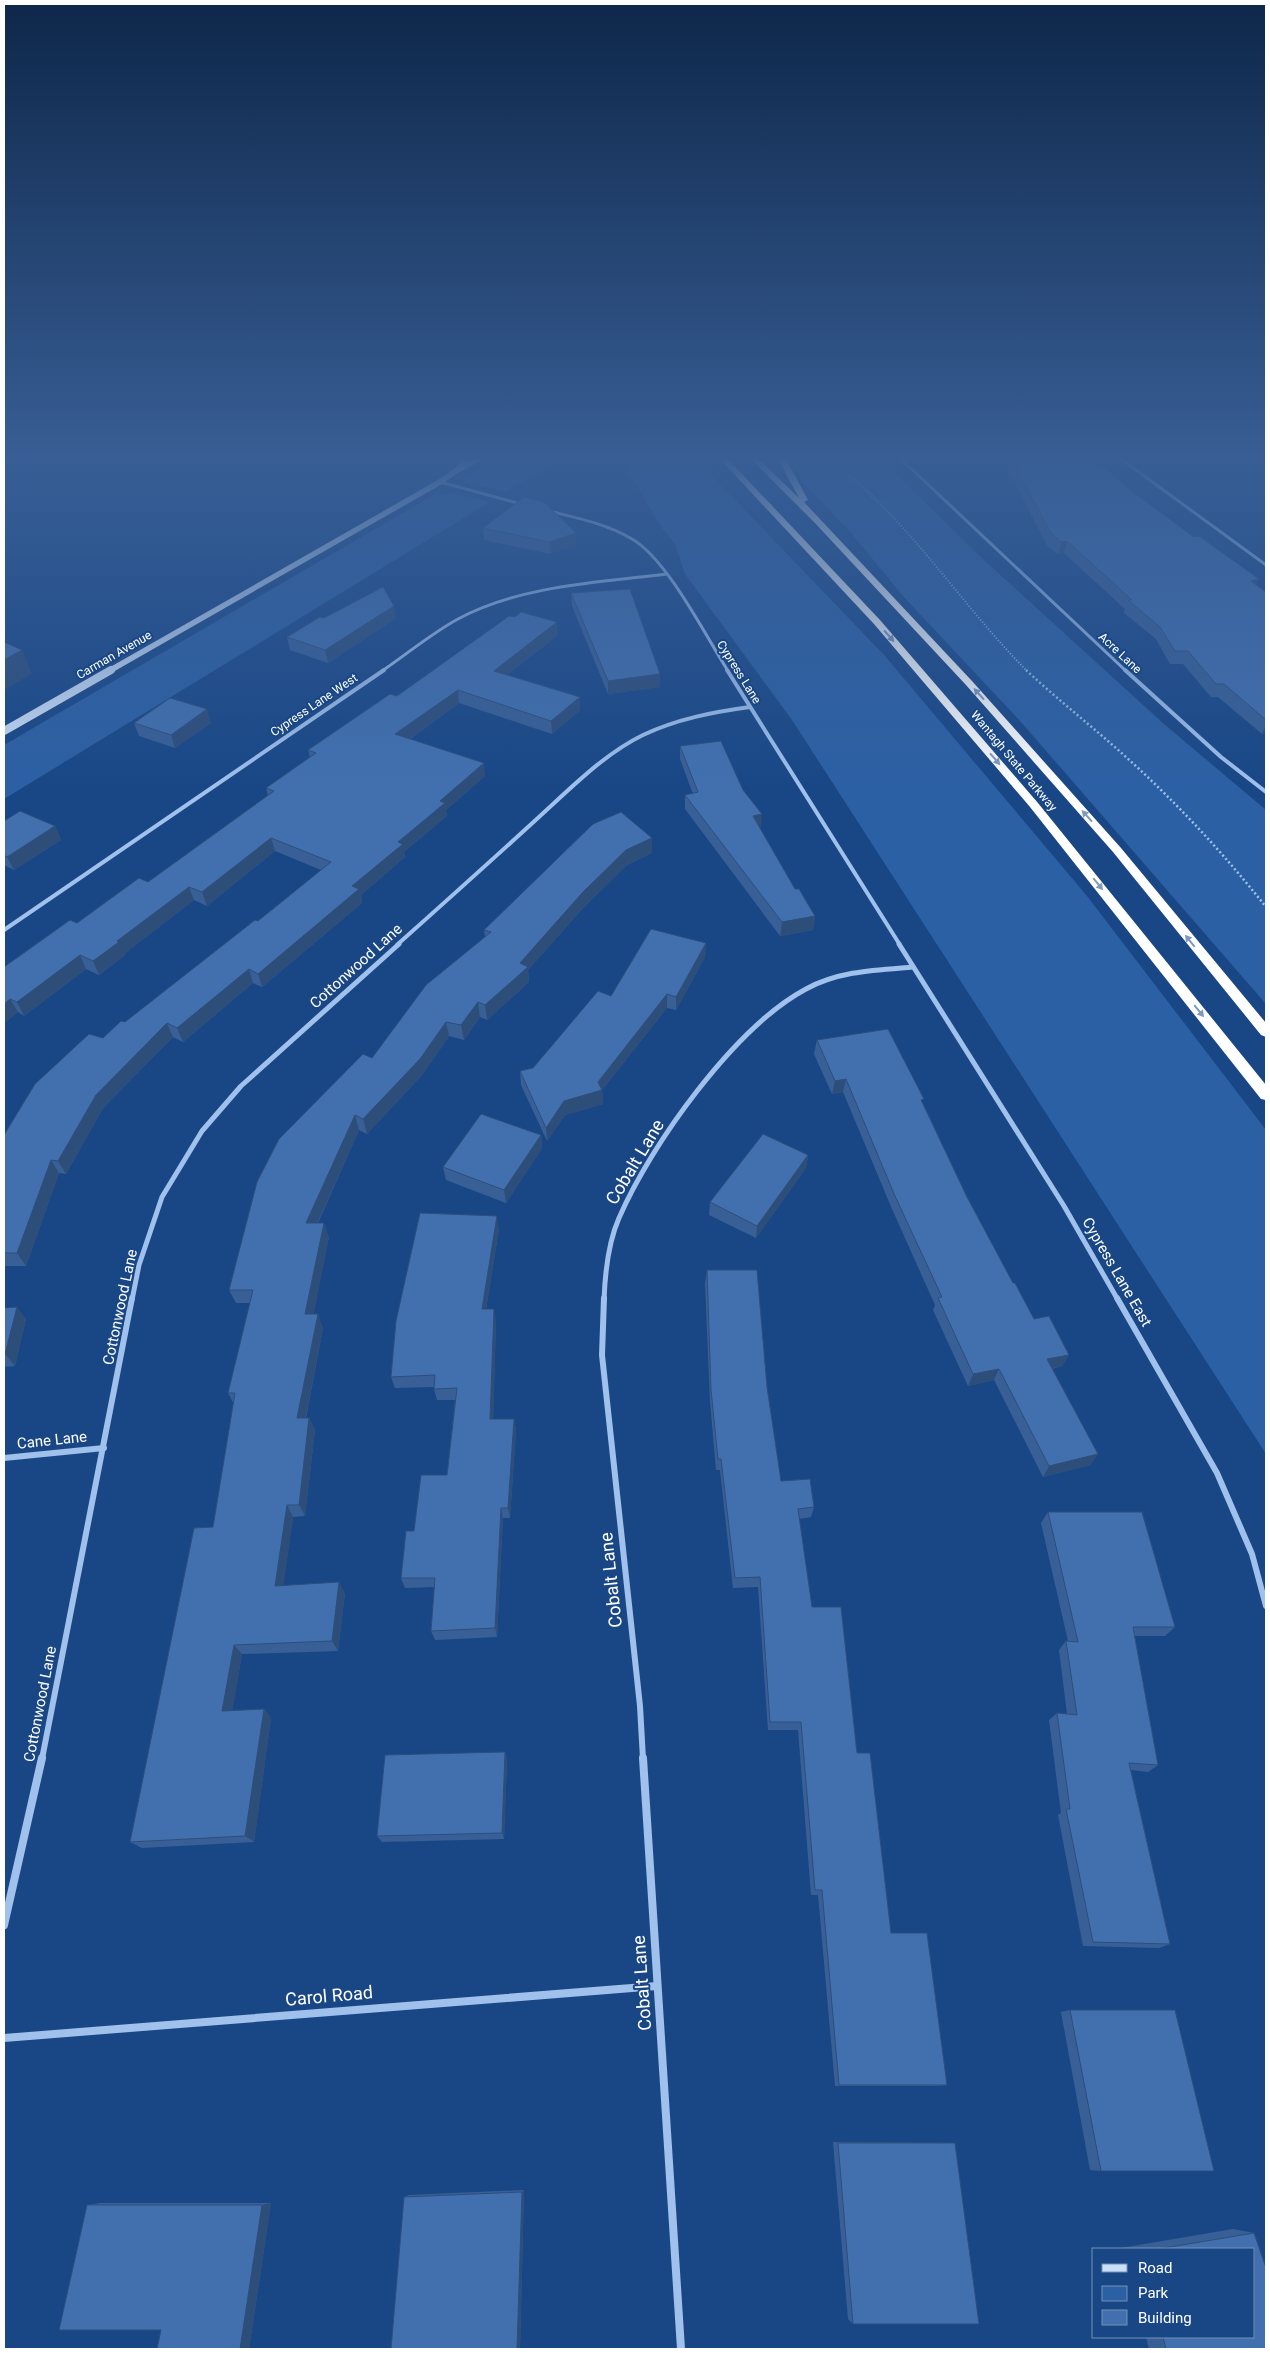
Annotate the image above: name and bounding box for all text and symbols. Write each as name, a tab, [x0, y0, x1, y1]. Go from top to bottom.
street label: Carman Avenue	[74, 628, 154, 682]
one-way arrow	[883, 629, 894, 642]
street label: Acre Lane	[1096, 630, 1144, 676]
street label: Cypress Lane	[714, 638, 764, 706]
street label: Cypress Lane West	[268, 671, 360, 739]
one-way arrow	[973, 689, 985, 701]
street label: Wantagh State Parkway	[968, 708, 1060, 814]
one-way arrow	[989, 752, 1000, 765]
one-way arrow	[1081, 810, 1093, 822]
one-way arrow	[1092, 877, 1103, 890]
street label: Cottonwood Lane	[306, 920, 406, 1012]
one-way arrow	[1185, 935, 1196, 948]
one-way arrow	[1194, 1004, 1205, 1017]
street label: Cobalt Lane	[601, 1115, 668, 1208]
street label: Cypress Lane East	[1078, 1214, 1156, 1330]
street label: Cottonwood Lane	[99, 1247, 141, 1367]
street label: Cane Lane	[16, 1427, 88, 1453]
street label: Cobalt Lane	[595, 1531, 626, 1629]
street label: Cottonwood Lane	[20, 1644, 60, 1764]
street label: Cobalt Lane	[628, 1935, 655, 2031]
street label: Carol Road	[284, 1981, 374, 2010]
legend	[1092, 2248, 1255, 2338]
text: Road	[1138, 2259, 1172, 2277]
text: Park	[1138, 2284, 1169, 2302]
text: Building	[1138, 2309, 1192, 2327]

